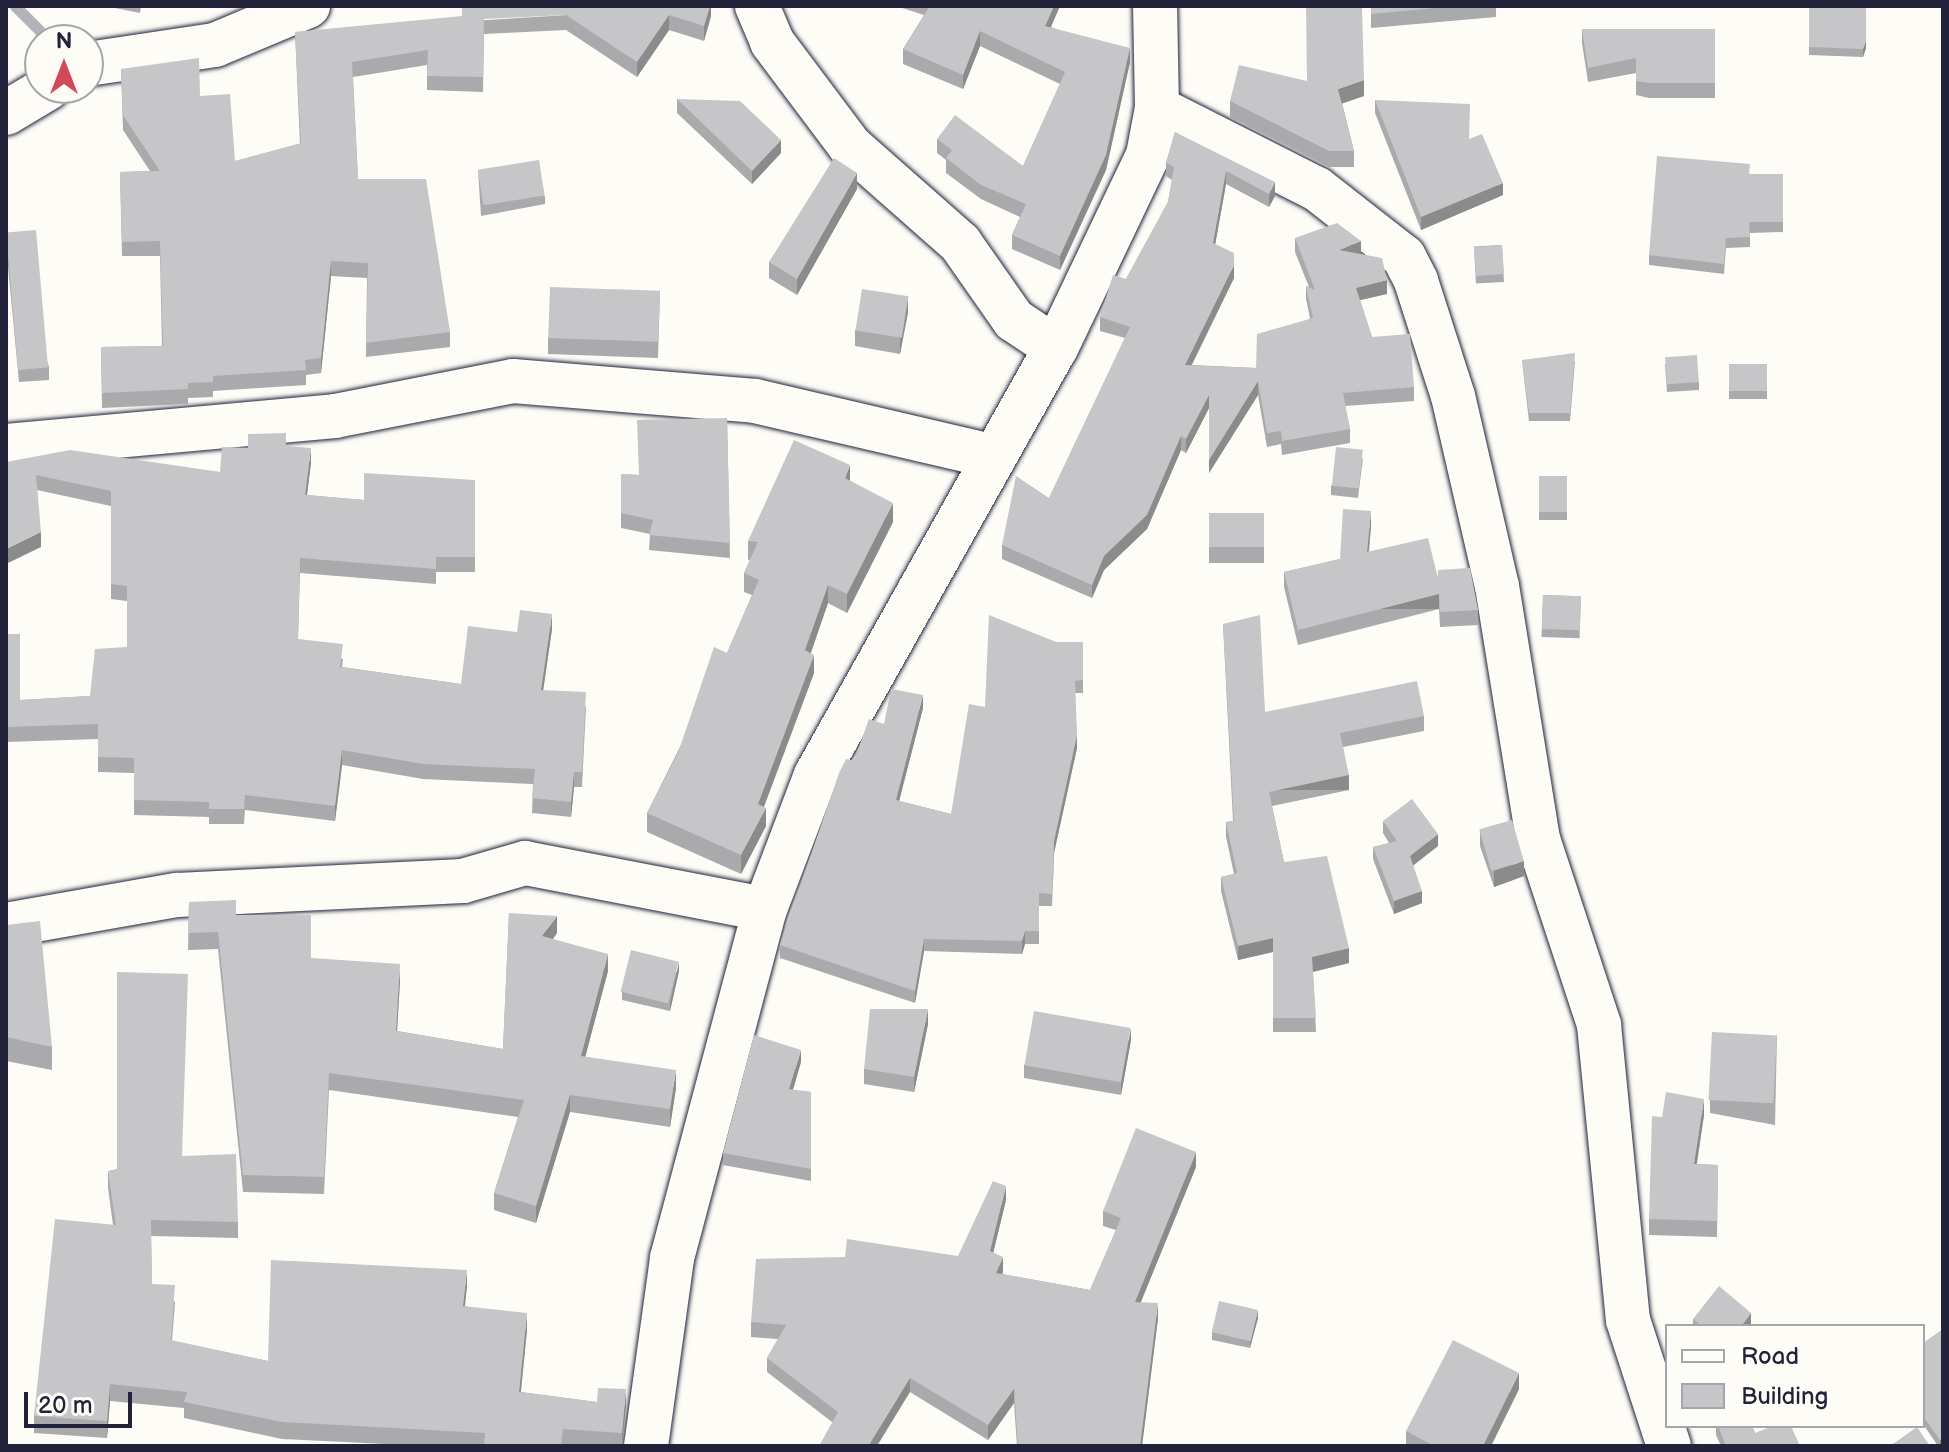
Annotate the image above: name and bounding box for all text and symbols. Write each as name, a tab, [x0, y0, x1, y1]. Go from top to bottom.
north arrow	[24, 24, 104, 104]
text: N	[56, 28, 72, 55]
legend	[1665, 1324, 1925, 1428]
text: Road	[1741, 1342, 1799, 1371]
scale bar	[28, 1376, 136, 1426]
text: Building	[1741, 1382, 1828, 1411]
text: 20 m	[38, 1391, 93, 1420]

